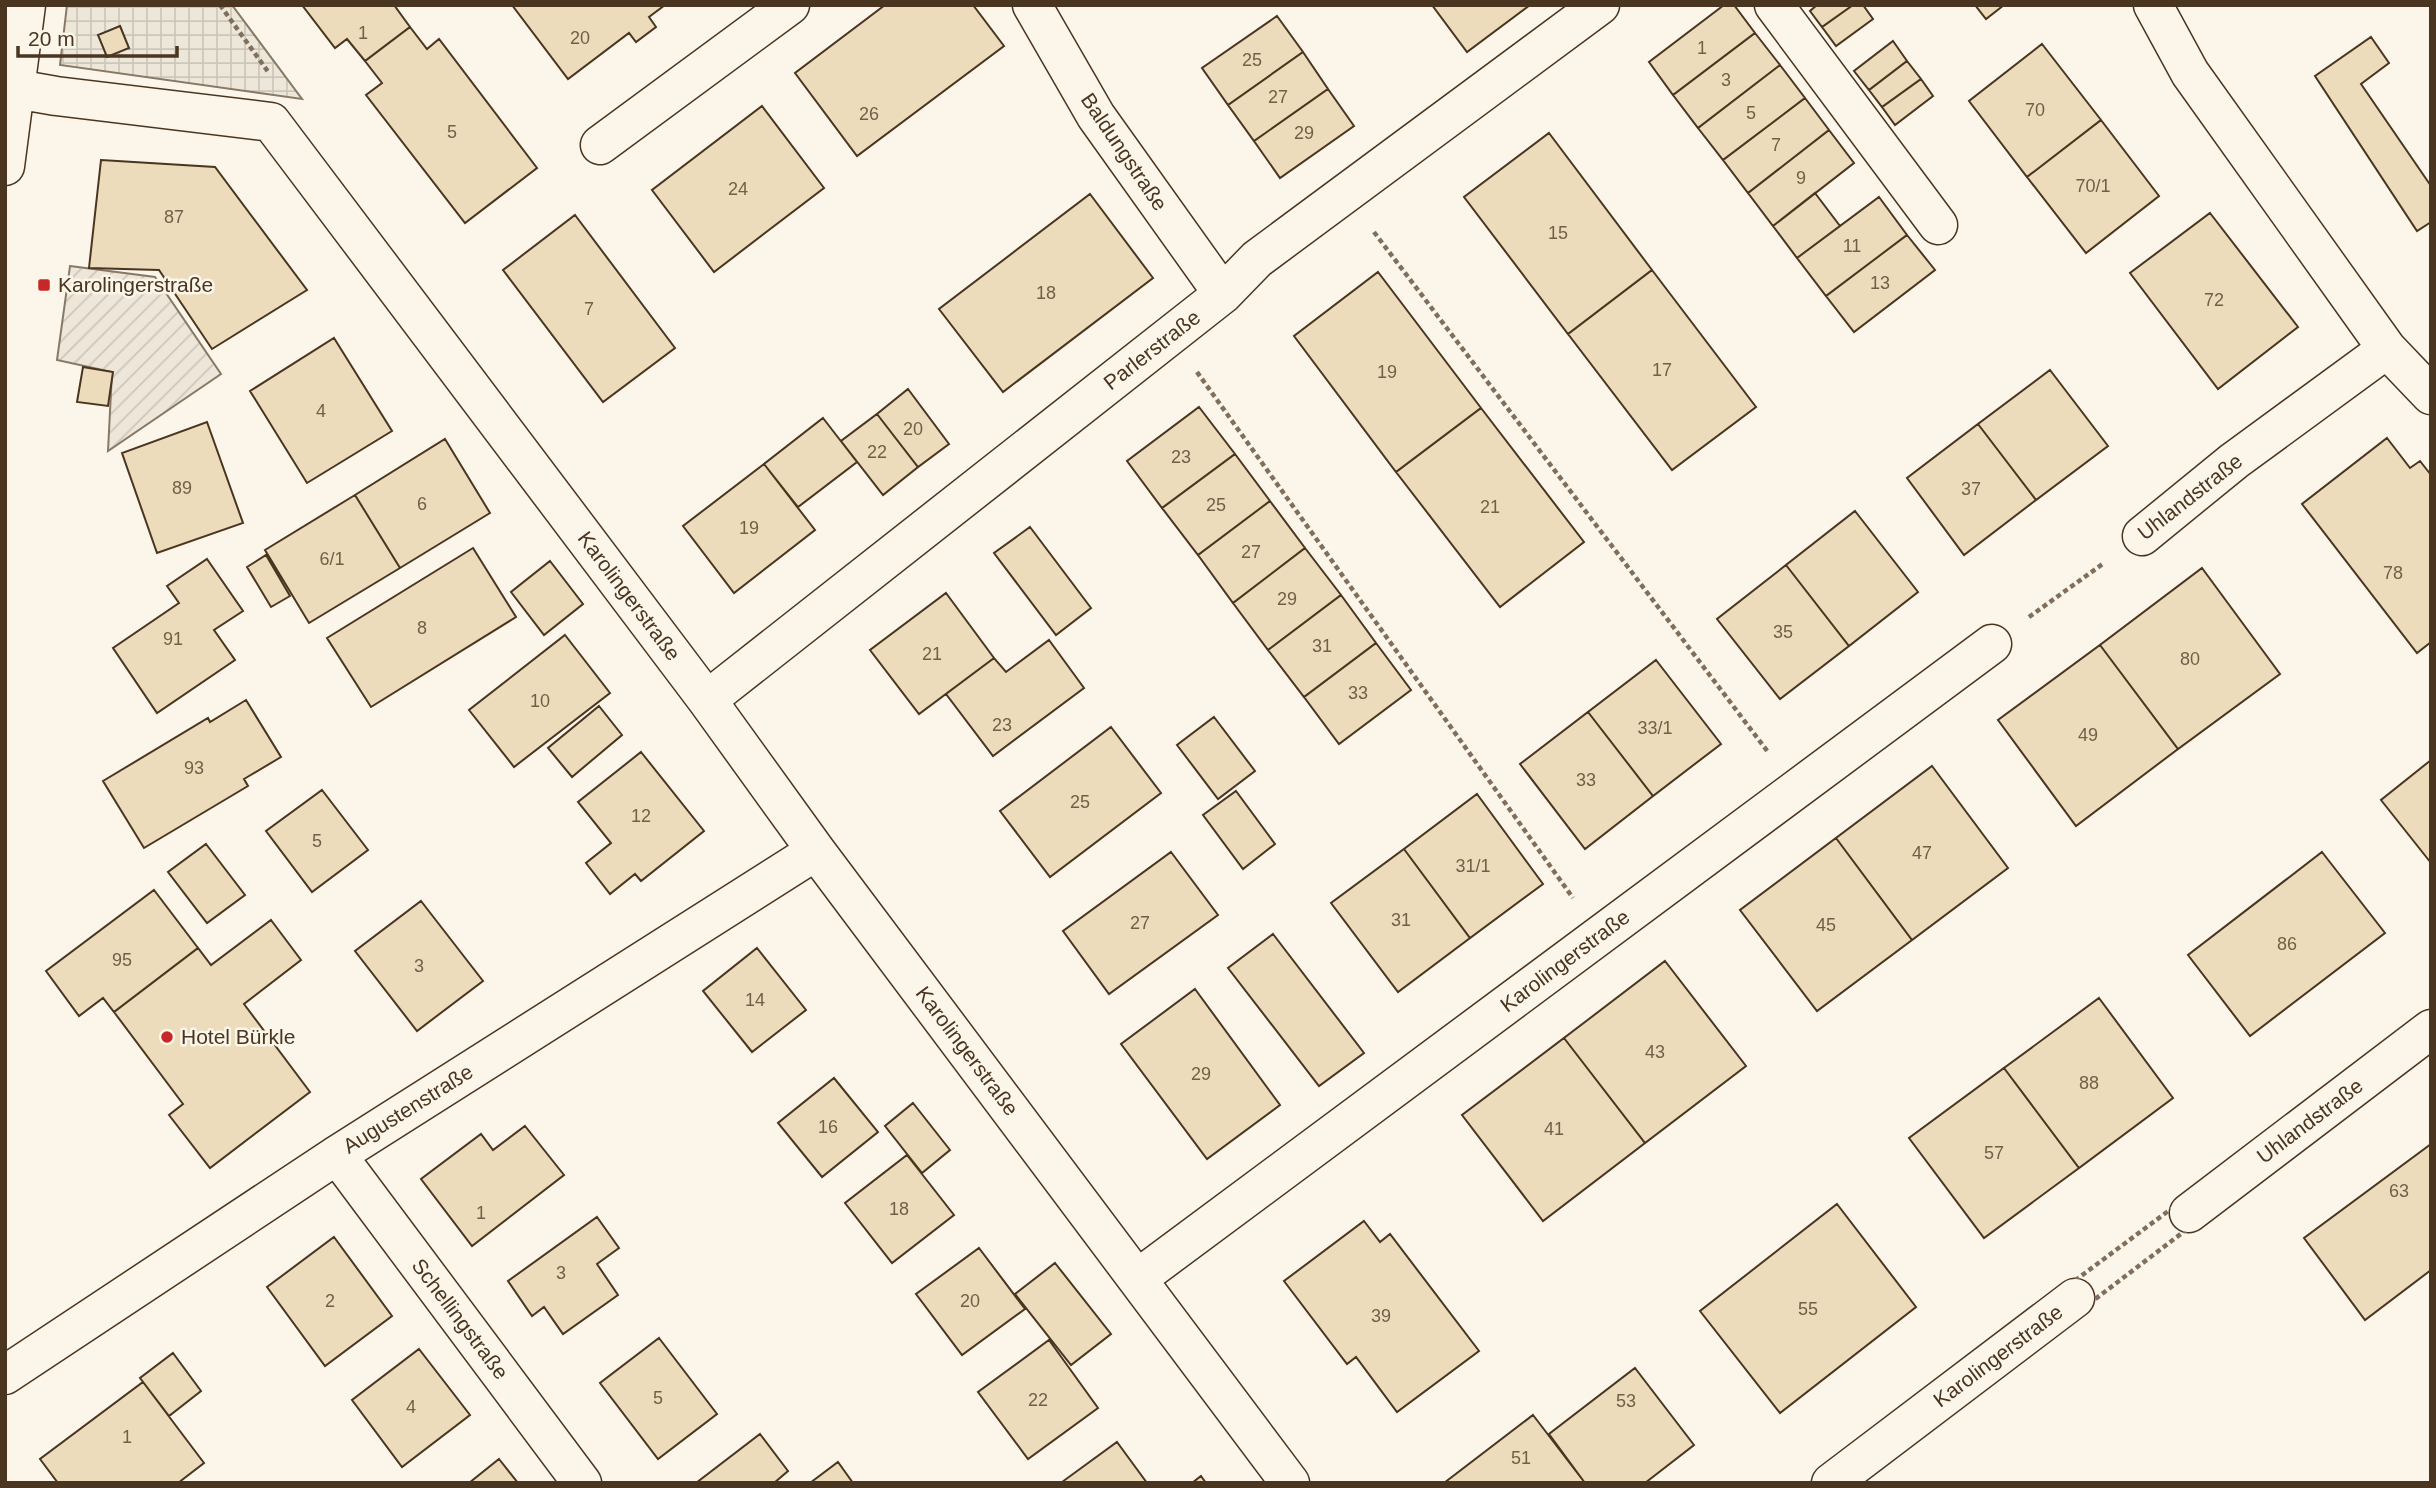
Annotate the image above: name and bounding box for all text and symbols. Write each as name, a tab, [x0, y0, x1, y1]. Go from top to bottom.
scale bar	[18, 14, 177, 58]
house number: 1	[358, 23, 368, 43]
text: 20 m	[28, 27, 75, 50]
house number: 20	[570, 28, 590, 48]
house number: 1	[1697, 38, 1707, 58]
house number: 25	[1242, 50, 1262, 70]
house number: 3	[1721, 70, 1731, 90]
house number: 27	[1268, 87, 1288, 107]
street label: Baldungstraße	[1077, 89, 1172, 215]
house number: 70	[2025, 100, 2045, 120]
house number: 5	[1746, 103, 1756, 123]
house number: 26	[859, 104, 879, 124]
house number: 5	[447, 122, 457, 142]
house number: 29	[1294, 123, 1314, 143]
house number: 7	[1771, 135, 1781, 155]
house number: 9	[1796, 168, 1806, 188]
house number: 70/1	[2075, 176, 2111, 196]
house number: 24	[728, 179, 748, 199]
house number: 87	[164, 207, 184, 227]
house number: 15	[1548, 223, 1568, 243]
house number: 11	[1843, 236, 1861, 256]
place label: Karolingerstraße	[58, 273, 213, 296]
house number: 13	[1870, 273, 1890, 293]
marker: Karolingerstraße	[36, 277, 52, 293]
house number: 18	[1036, 283, 1056, 303]
house number: 72	[2204, 290, 2224, 310]
house number: 7	[584, 299, 594, 319]
street label: Parlerstraße	[1099, 305, 1204, 394]
house number: 17	[1652, 360, 1672, 380]
house number: 19	[1377, 362, 1397, 382]
house number: 4	[316, 401, 326, 421]
house number: 20	[903, 419, 923, 439]
house number: 22	[867, 442, 887, 462]
house number: 23	[1171, 447, 1191, 467]
street label: Uhlandstraße	[2133, 449, 2246, 544]
house number: 89	[172, 478, 192, 498]
house number: 37	[1961, 479, 1981, 499]
house number: 6	[417, 494, 427, 514]
house number: 25	[1206, 495, 1226, 515]
house number: 21	[1480, 497, 1500, 517]
house number: 19	[739, 518, 759, 538]
street label: Karolingerstraße	[574, 527, 685, 665]
house number: 27	[1241, 542, 1261, 562]
house number: 6/1	[319, 549, 345, 569]
house number: 78	[2383, 563, 2403, 583]
house number: 29	[1277, 589, 1297, 609]
house number: 8	[417, 618, 427, 638]
house number: 35	[1773, 622, 1793, 642]
house number: 91	[163, 629, 183, 649]
house number: 31	[1312, 636, 1332, 656]
house number: 21	[922, 644, 942, 664]
house number: 80	[2180, 649, 2200, 669]
house number: 33	[1348, 683, 1368, 703]
house number: 10	[530, 691, 550, 711]
house number: 23	[992, 715, 1012, 735]
house number: 33/1	[1637, 718, 1673, 738]
house number: 49	[2078, 725, 2098, 745]
house number: 93	[184, 758, 204, 778]
house number: 33	[1576, 770, 1596, 790]
house number: 25	[1070, 792, 1090, 812]
house number: 12	[631, 806, 651, 826]
house number: 5	[312, 831, 322, 851]
house number: 47	[1912, 843, 1932, 863]
house number: 31/1	[1455, 856, 1491, 876]
street label: Karolingerstraße	[1496, 905, 1634, 1016]
house number: 31	[1391, 910, 1411, 930]
house number: 27	[1130, 913, 1150, 933]
house number: 45	[1816, 915, 1836, 935]
house number: 86	[2277, 934, 2297, 954]
house number: 95	[112, 950, 132, 970]
house number: 3	[414, 956, 424, 976]
street label: Karolingerstraße	[912, 982, 1023, 1120]
house number: 14	[745, 990, 765, 1010]
place label: Hotel Bürkle	[181, 1025, 295, 1048]
marker: Hotel Bürkle	[159, 1029, 175, 1045]
house number: 43	[1645, 1042, 1665, 1062]
street label: Augustenstraße	[339, 1060, 477, 1158]
house number: 29	[1191, 1064, 1211, 1084]
house number: 88	[2079, 1073, 2099, 1093]
street label: Uhlandstraße	[2252, 1073, 2367, 1168]
house number: 16	[818, 1117, 838, 1137]
house number: 41	[1544, 1119, 1564, 1139]
house number: 57	[1984, 1143, 2004, 1163]
house number: 63	[2389, 1181, 2409, 1201]
house number: 18	[889, 1199, 909, 1219]
house number: 1	[476, 1203, 486, 1223]
street label: Schellingstraße	[408, 1254, 513, 1383]
house number: 3	[556, 1263, 566, 1283]
house number: 2	[325, 1291, 335, 1311]
house number: 20	[960, 1291, 980, 1311]
house number: 55	[1798, 1299, 1818, 1319]
street label: Karolingerstraße	[1929, 1300, 2067, 1411]
house number: 39	[1371, 1306, 1391, 1326]
house number: 5	[653, 1388, 663, 1408]
house number: 22	[1028, 1390, 1048, 1410]
house number: 53	[1616, 1391, 1636, 1411]
house number: 4	[406, 1397, 416, 1417]
house number: 1	[122, 1427, 132, 1447]
house number: 51	[1511, 1448, 1531, 1468]

